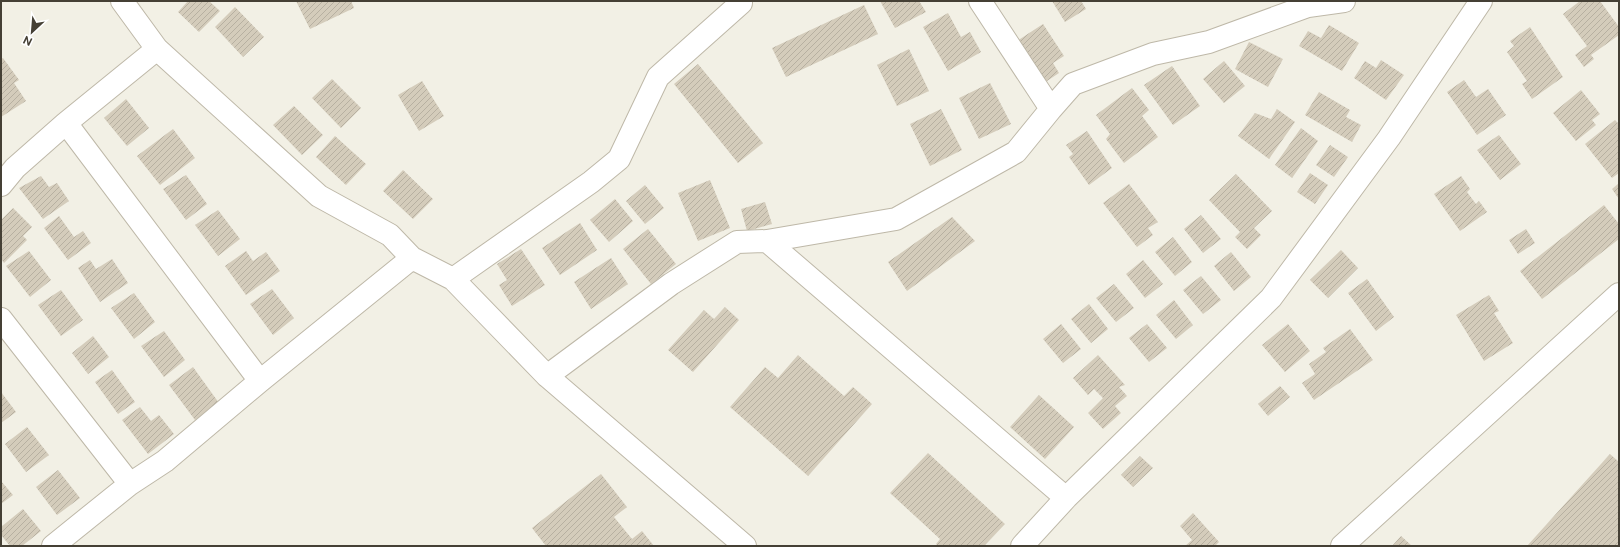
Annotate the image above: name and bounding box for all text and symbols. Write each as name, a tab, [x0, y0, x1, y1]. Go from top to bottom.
north arrow	[12, 12, 52, 52]
text: N	[21, 34, 34, 48]

